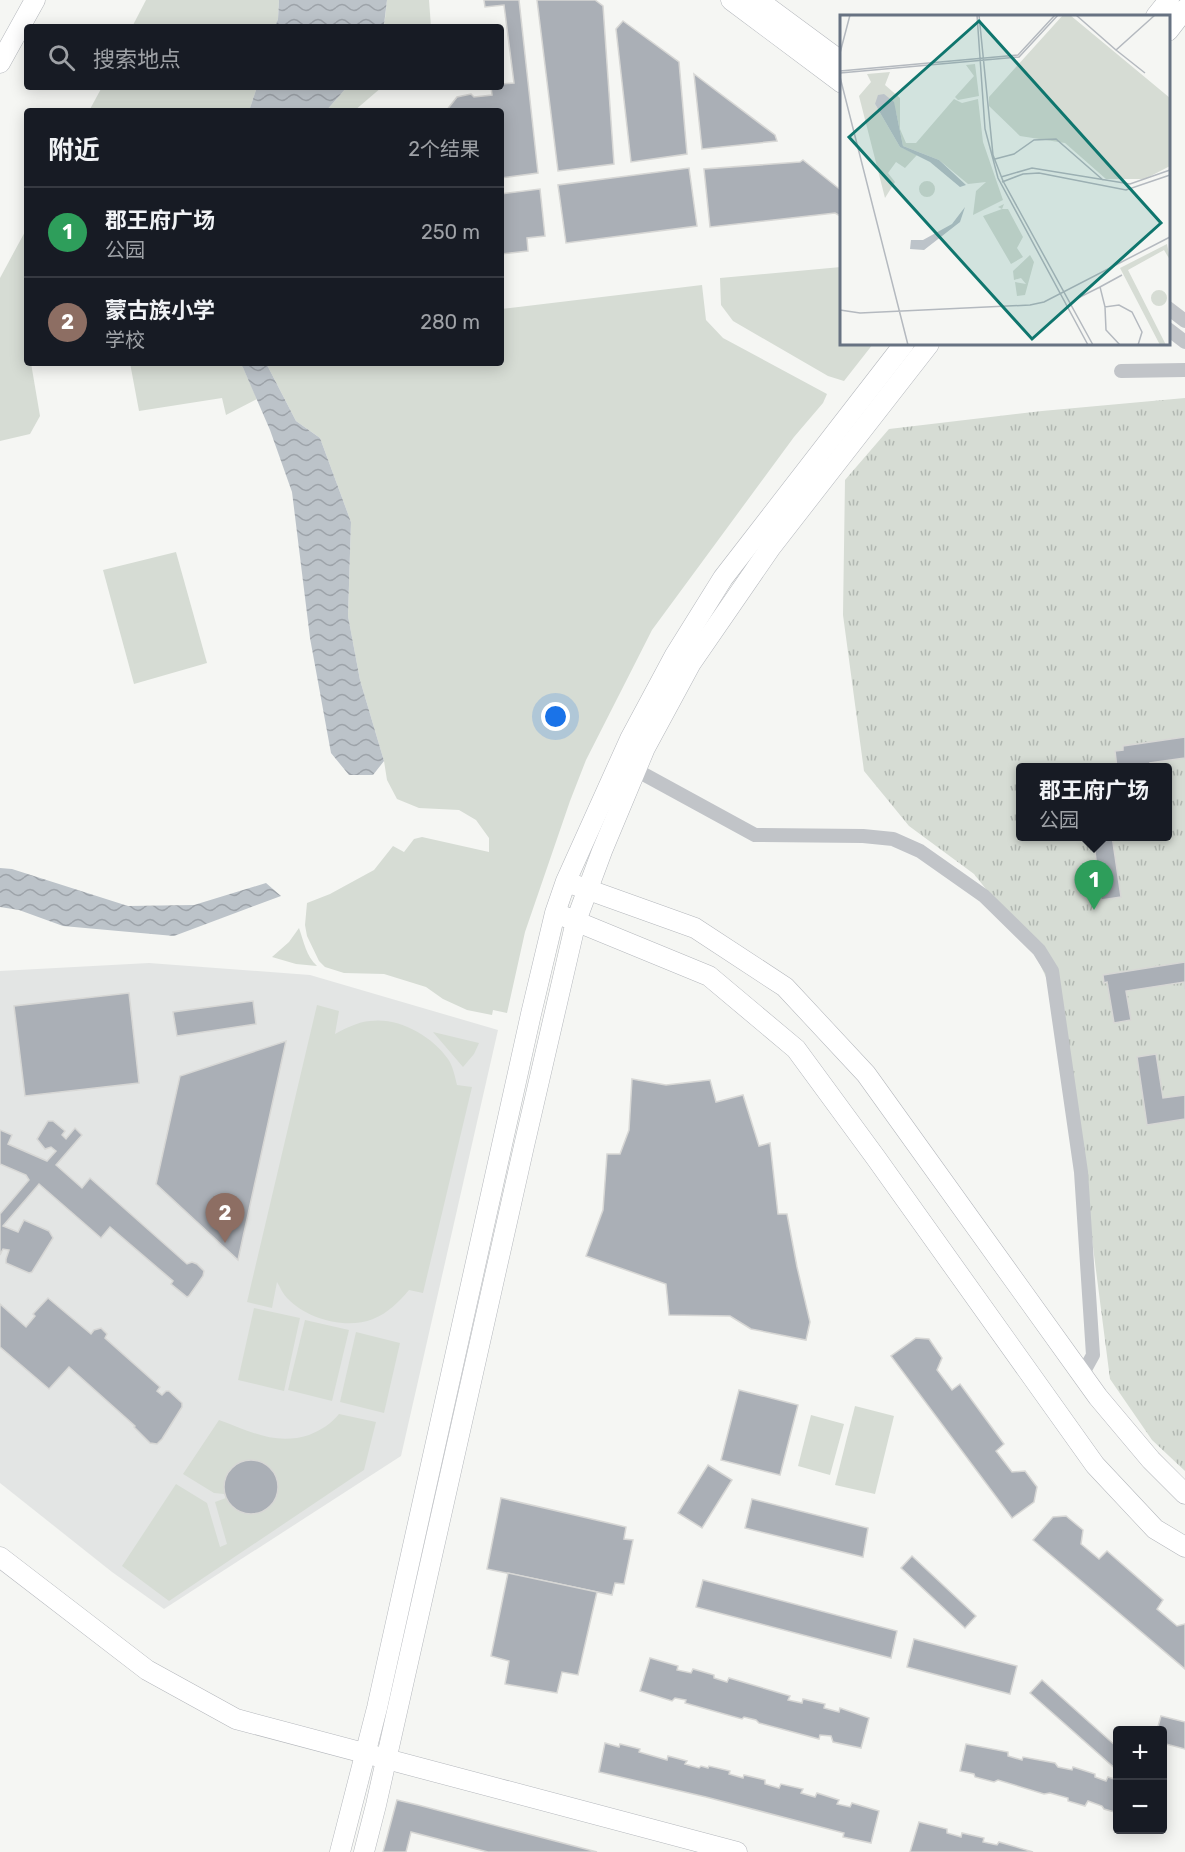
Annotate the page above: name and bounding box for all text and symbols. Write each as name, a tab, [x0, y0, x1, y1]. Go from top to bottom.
inset map	[840, 15, 1170, 345]
search box	[24, 24, 504, 90]
icon: search	[45, 41, 78, 74]
text: 搜索地点	[93, 46, 181, 73]
text: 附近	[48, 135, 100, 166]
text: 2个结果	[408, 137, 480, 161]
text: 郡王府广场	[105, 207, 215, 234]
text: 1	[63, 220, 72, 244]
text: 250 m	[421, 220, 480, 244]
text: 公园	[105, 238, 145, 262]
text: 蒙古族小学	[105, 297, 215, 324]
text: 2	[61, 310, 74, 334]
text: 280 m	[420, 310, 480, 334]
text: 学校	[105, 328, 145, 352]
your location	[541, 702, 570, 731]
popup	[1016, 763, 1172, 841]
text: 郡王府广场	[1039, 777, 1149, 804]
text: 公园	[1039, 808, 1079, 832]
pin: 1	[1074, 860, 1114, 910]
pin: 2	[206, 1194, 244, 1243]
map controls	[1113, 1726, 1167, 1834]
button: +	[1113, 1726, 1167, 1780]
button: −	[1113, 1780, 1167, 1834]

